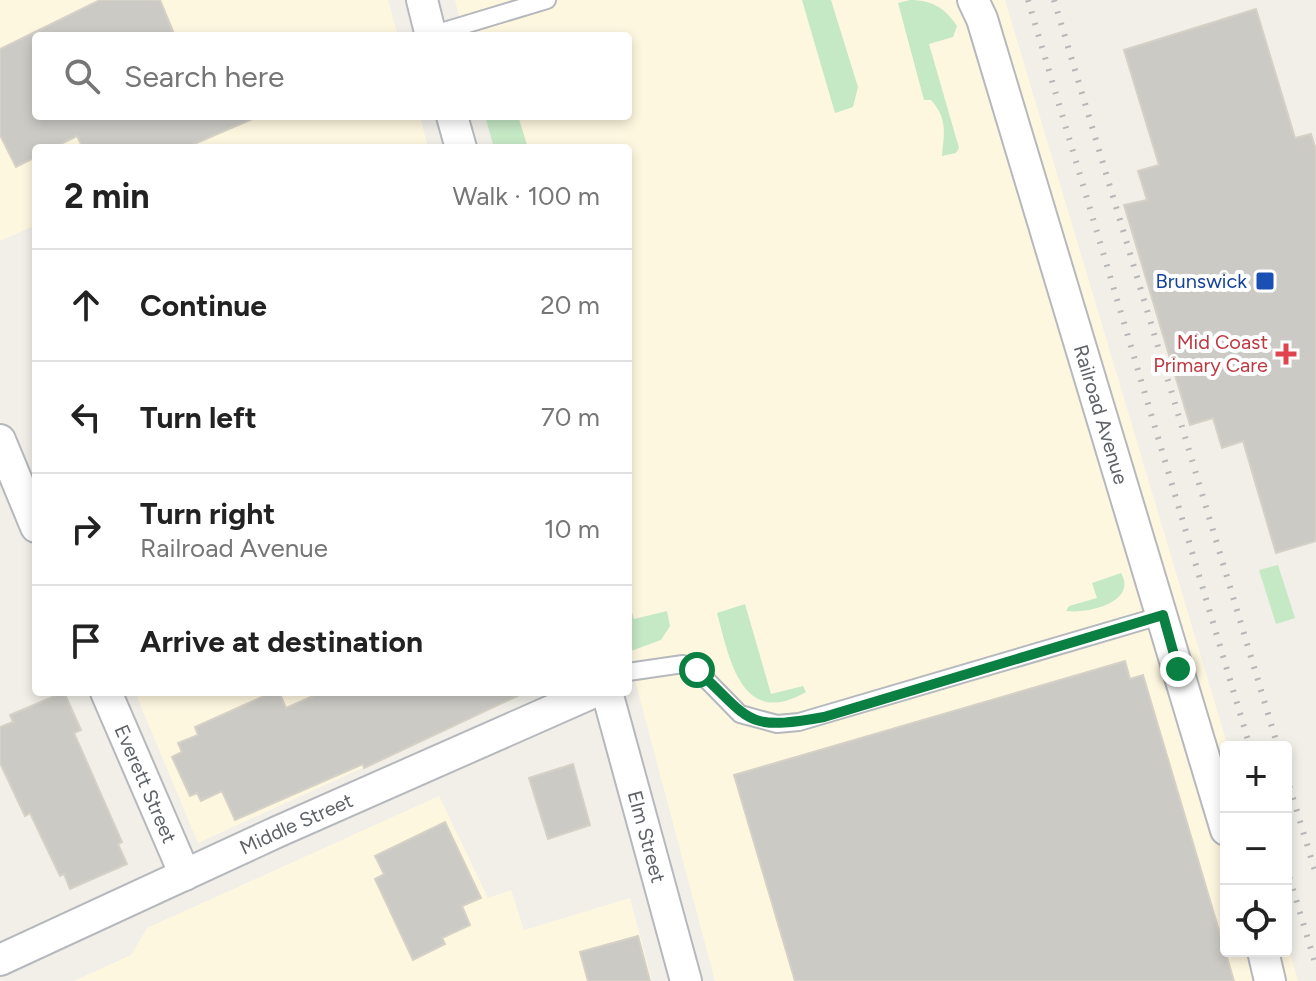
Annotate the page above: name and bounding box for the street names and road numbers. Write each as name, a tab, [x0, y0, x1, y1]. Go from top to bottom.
street label: Railroad Avenue	[1069, 342, 1133, 487]
street label: Everett Street	[110, 721, 182, 847]
street label: Middle Street	[236, 788, 356, 860]
street label: Elm Street	[623, 788, 671, 885]

